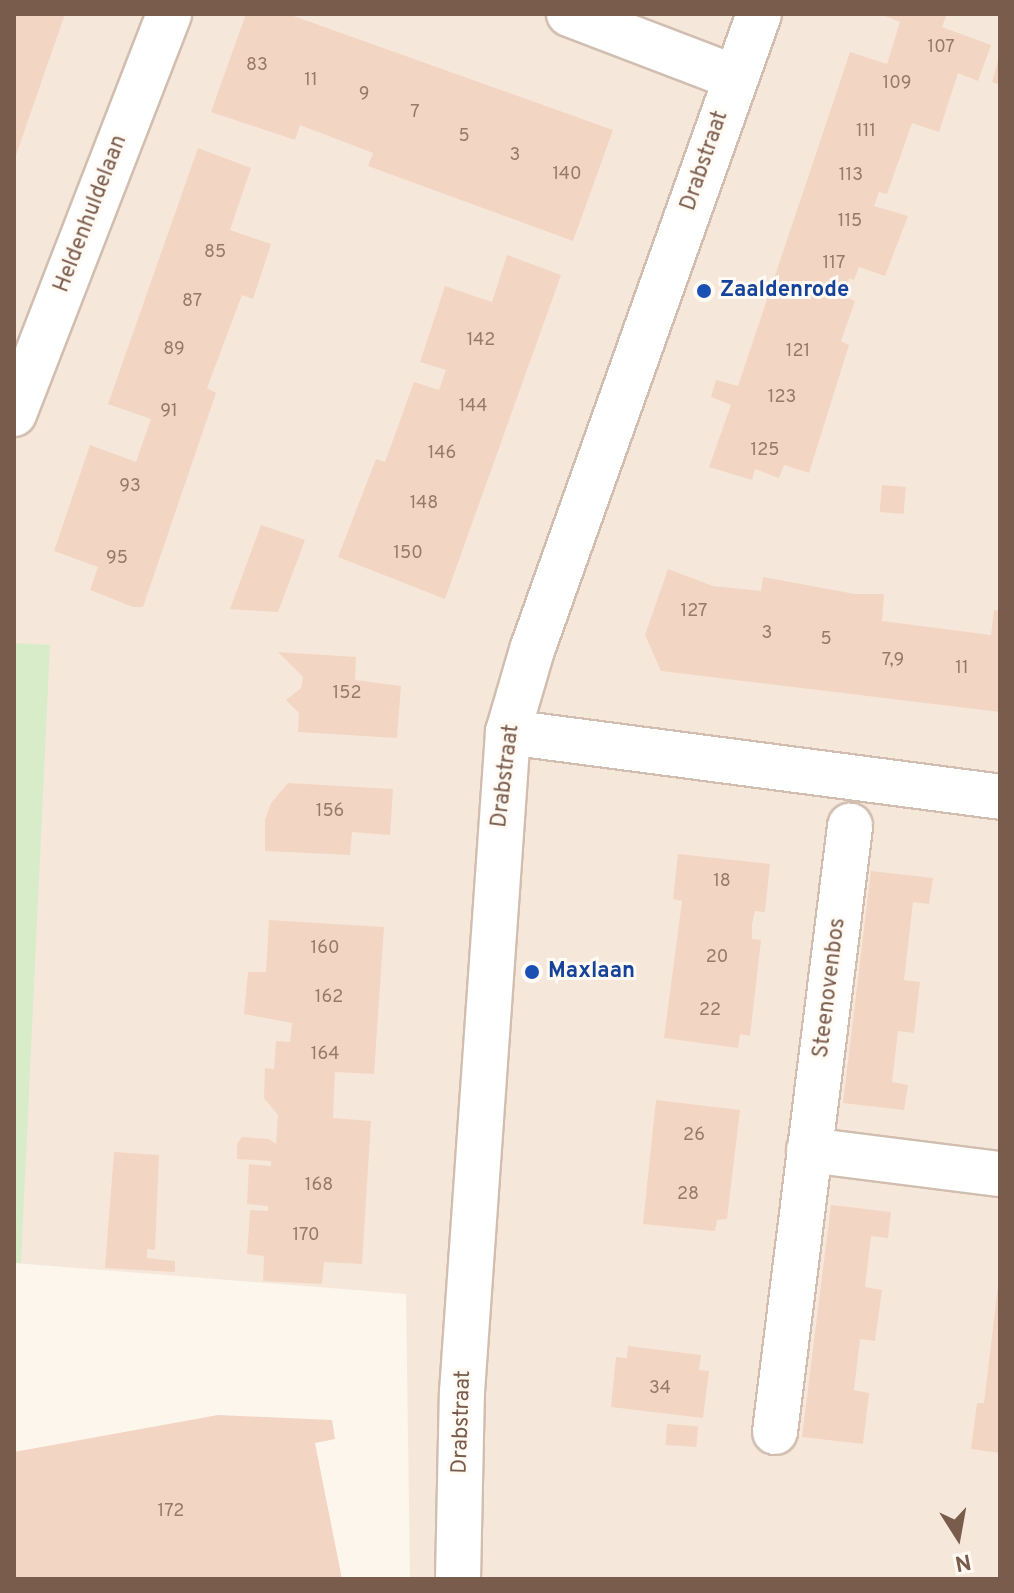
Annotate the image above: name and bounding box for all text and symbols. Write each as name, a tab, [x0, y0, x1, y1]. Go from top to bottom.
house number: 107	[927, 37, 955, 59]
house number: 83	[246, 55, 268, 77]
house number: 11	[304, 70, 318, 92]
house number: 109	[882, 73, 912, 95]
house number: 9	[359, 84, 369, 106]
house number: 7	[410, 102, 420, 124]
street label: Drabstraat	[676, 108, 734, 214]
house number: 111	[856, 121, 876, 143]
house number: 5	[458, 126, 470, 148]
street label: Heldenhuldelaan	[49, 132, 133, 296]
house number: 3	[510, 145, 520, 167]
house number: 140	[552, 164, 582, 186]
house number: 113	[839, 165, 863, 187]
house number: 115	[838, 211, 862, 233]
house number: 85	[204, 242, 226, 264]
house number: 117	[823, 253, 845, 275]
place label: Zaaldenrode	[720, 278, 849, 304]
marker: Zaaldenrode	[695, 282, 713, 300]
house number: 87	[182, 291, 202, 313]
house number: 142	[467, 330, 495, 352]
house number: 89	[163, 339, 185, 361]
house number: 121	[786, 341, 810, 363]
house number: 123	[768, 387, 796, 409]
house number: 144	[459, 396, 487, 418]
house number: 91	[160, 401, 178, 423]
house number: 125	[751, 440, 779, 462]
house number: 146	[428, 443, 456, 465]
house number: 93	[119, 476, 141, 498]
house number: 148	[410, 493, 438, 515]
house number: 150	[393, 543, 423, 565]
house number: 95	[106, 548, 128, 570]
house number: 127	[681, 601, 707, 623]
house number: 3	[762, 623, 772, 645]
house number: 5	[820, 629, 832, 651]
house number: 7,9	[882, 650, 904, 672]
house number: 11	[955, 658, 969, 680]
house number: 152	[333, 683, 361, 705]
street label: Drabstraat	[487, 723, 525, 829]
house number: 156	[316, 801, 344, 823]
house number: 18	[713, 871, 731, 893]
street label: Steenovenbos	[808, 916, 852, 1060]
house number: 160	[310, 938, 340, 960]
house number: 20	[706, 947, 728, 969]
place label: Maxlaan	[548, 959, 635, 985]
marker: Maxlaan	[523, 963, 541, 981]
house number: 162	[315, 987, 343, 1009]
house number: 22	[699, 1000, 721, 1022]
house number: 164	[311, 1044, 339, 1066]
house number: 26	[683, 1125, 705, 1147]
house number: 168	[305, 1175, 333, 1197]
house number: 28	[677, 1184, 699, 1206]
house number: 170	[292, 1225, 320, 1247]
street label: Drabstraat	[447, 1370, 477, 1474]
house number: 34	[649, 1378, 671, 1400]
north arrow	[918, 1497, 998, 1577]
house number: 172	[158, 1501, 184, 1523]
text: N	[952, 1546, 973, 1576]

